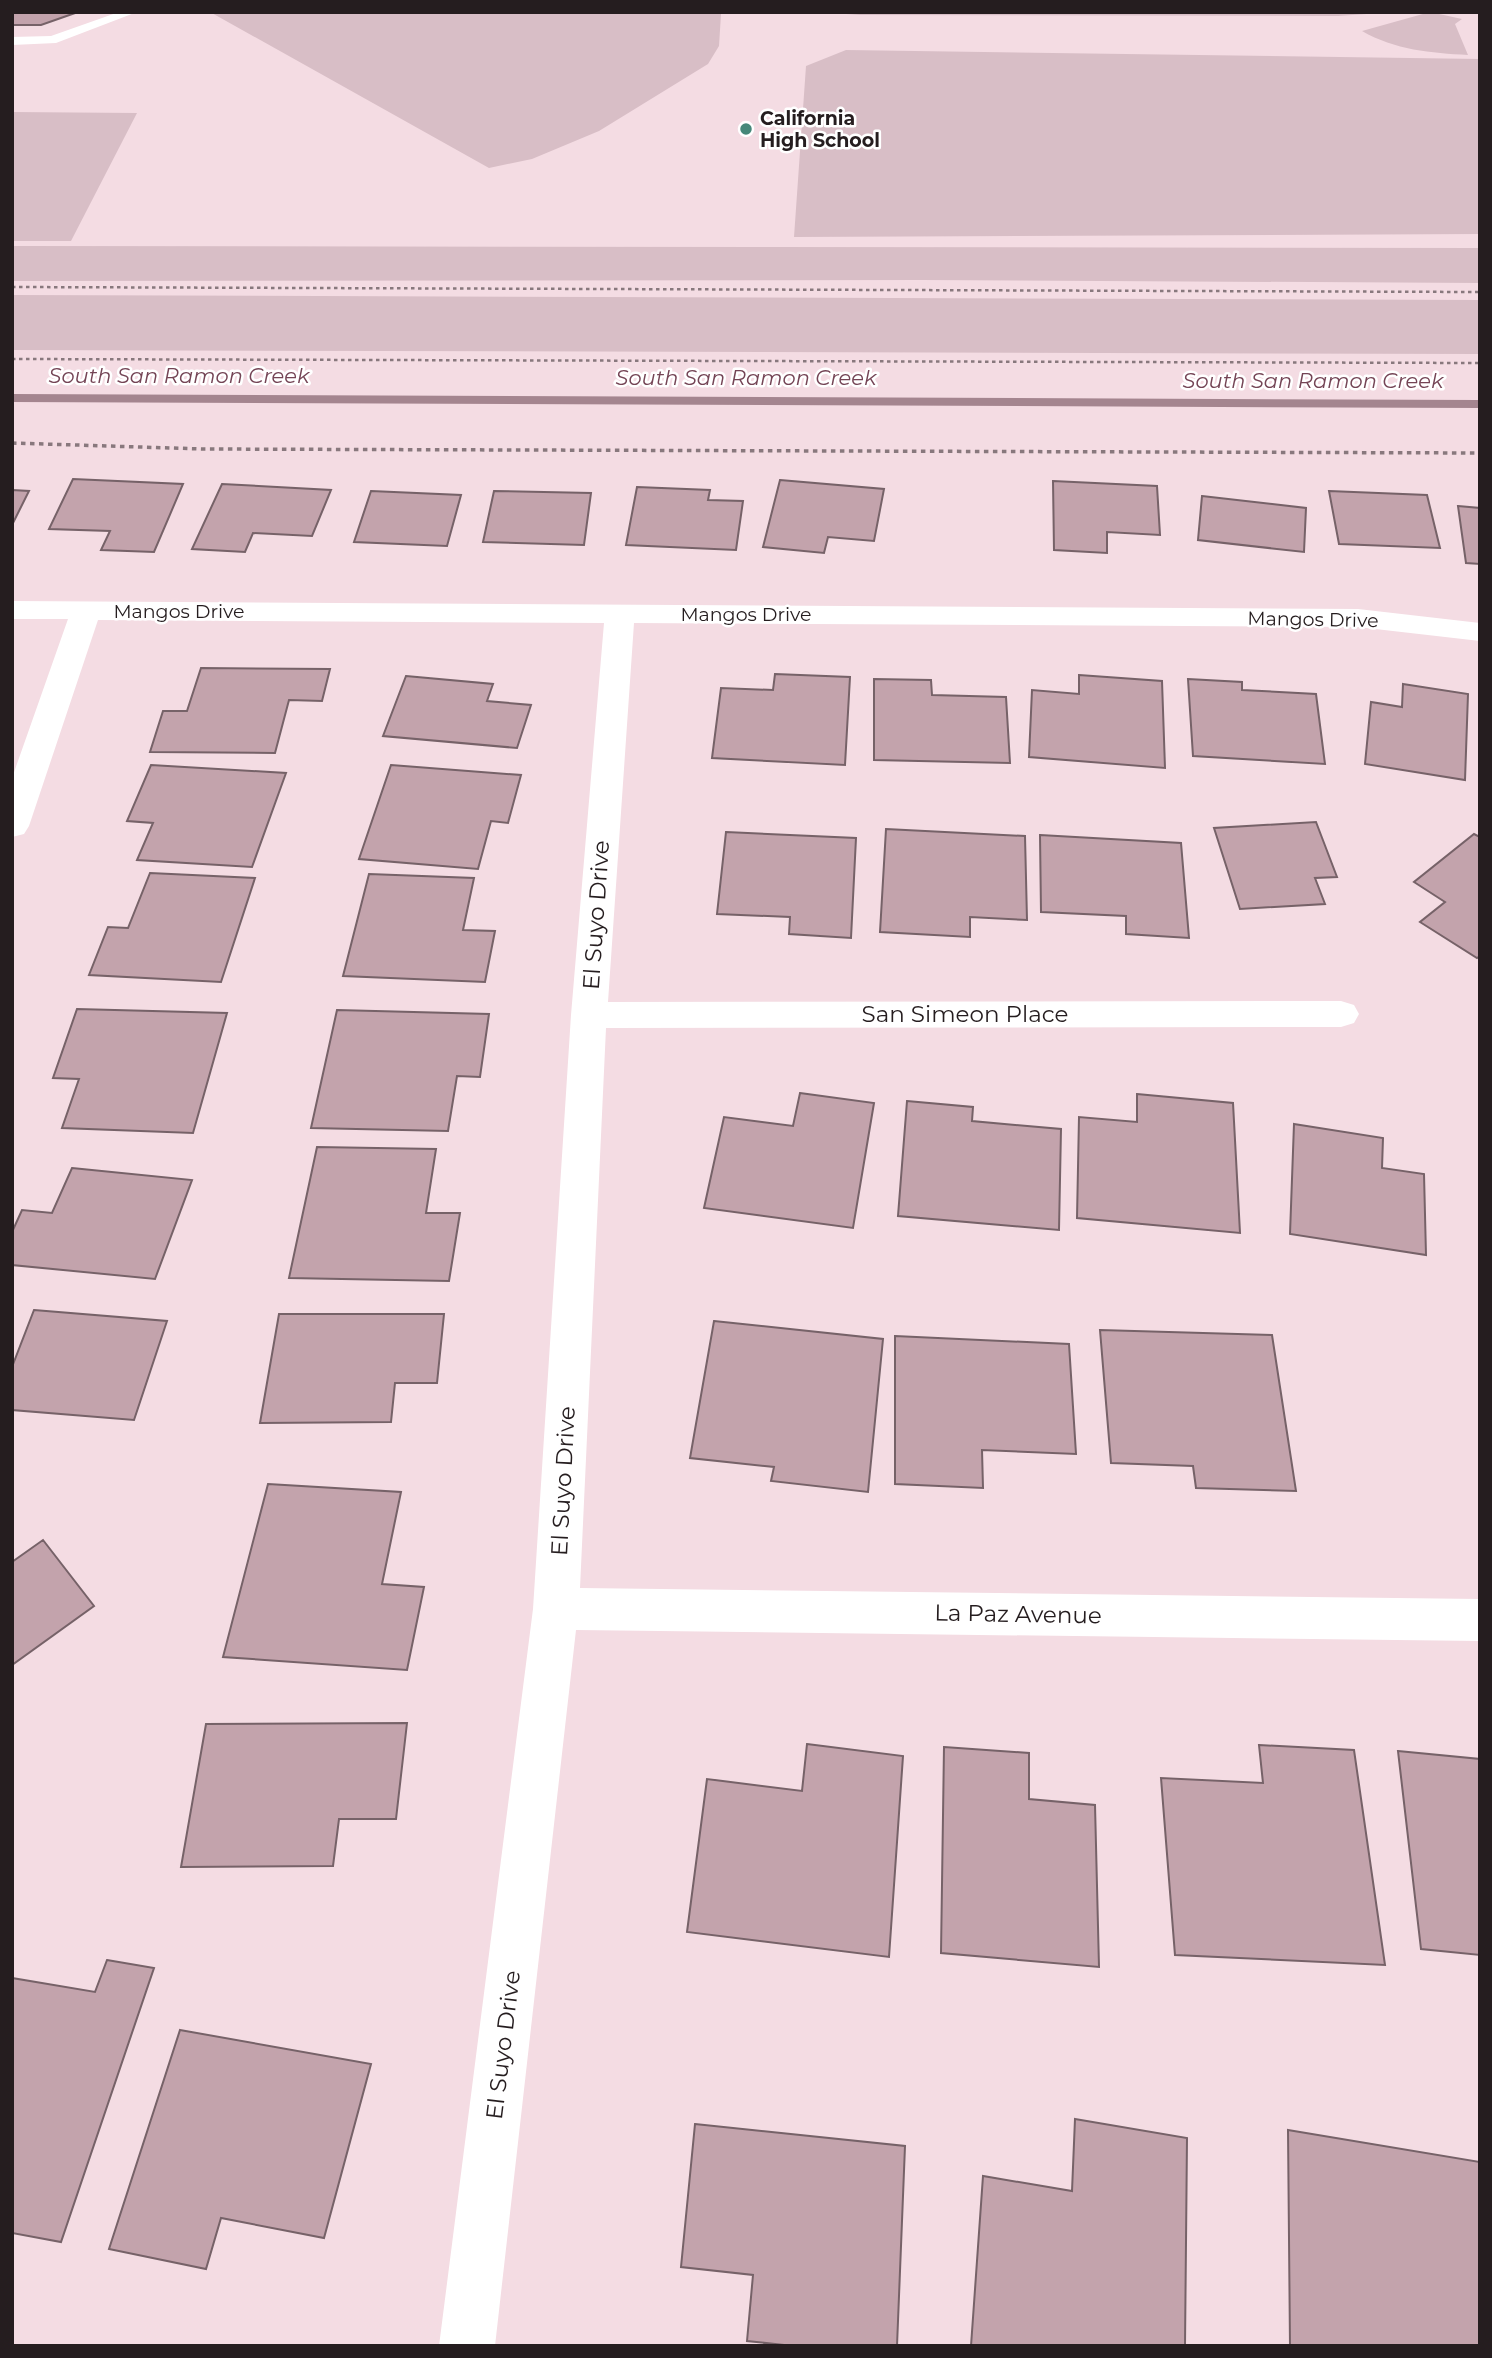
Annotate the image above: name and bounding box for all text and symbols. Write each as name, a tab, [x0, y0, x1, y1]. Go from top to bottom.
place label: California High School	[760, 107, 880, 152]
marker: California High School	[738, 121, 754, 137]
water label: South San Ramon Creek	[49, 363, 311, 388]
water label: South San Ramon Creek	[616, 365, 878, 390]
water label: South San Ramon Creek	[1183, 368, 1445, 393]
street label: Mangos Drive	[113, 600, 245, 623]
street label: Mangos Drive	[680, 603, 812, 626]
street label: Mangos Drive	[1247, 607, 1379, 632]
street label: El Suyo Drive	[577, 839, 615, 991]
street label: San Simeon Place	[862, 1000, 1068, 1028]
street label: El Suyo Drive	[545, 1405, 581, 1557]
street label: La Paz Avenue	[934, 1599, 1102, 1629]
street label: El Suyo Drive	[480, 1969, 526, 2121]

